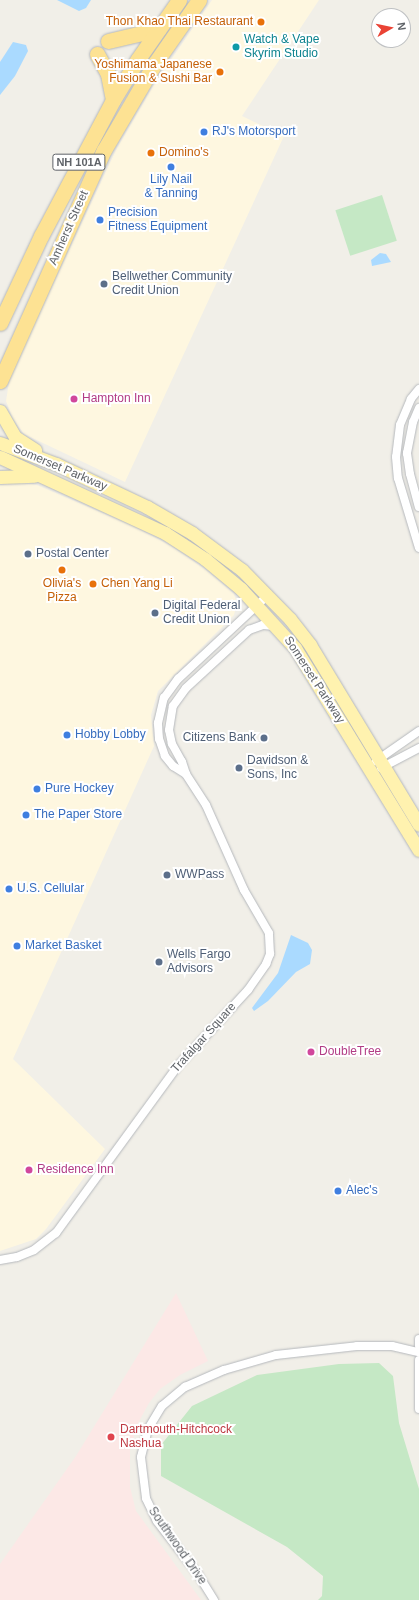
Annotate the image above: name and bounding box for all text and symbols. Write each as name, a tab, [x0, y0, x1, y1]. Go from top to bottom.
north arrow	[371, 8, 411, 48]
place label: Thon Khao Thai Restaurant	[106, 15, 253, 29]
marker: Thon Khao Thai Restaurant	[256, 17, 266, 27]
text: N	[395, 21, 408, 31]
place label: Watch & Vape Skyrim Studio	[244, 33, 319, 61]
marker: Watch & Vape Skyrim Studio	[231, 42, 241, 52]
place label: Yoshimama Japanese Fusion & Sushi Bar	[94, 58, 212, 86]
marker: Yoshimama Japanese Fusion & Sushi Bar	[215, 67, 225, 77]
place label: RJ's Motorsport	[212, 125, 296, 139]
marker: RJ's Motorsport	[199, 127, 209, 137]
place label: Domino's	[159, 146, 209, 160]
marker: Domino's	[146, 148, 156, 158]
road number: NH 101A	[52, 153, 106, 171]
marker: Lily Nail & Tanning	[166, 162, 176, 172]
place label: Lily Nail & Tanning	[144, 173, 198, 201]
street label: Amherst Street	[46, 189, 92, 267]
place label: Precision Fitness Equipment	[108, 206, 207, 234]
marker: Precision Fitness Equipment	[95, 215, 105, 225]
place label: Bellwether Community Credit Union	[112, 270, 232, 298]
marker: Bellwether Community Credit Union	[99, 279, 109, 289]
place label: Hampton Inn	[82, 392, 151, 406]
marker: Hampton Inn	[69, 394, 79, 404]
street label: Somerset Parkway	[11, 442, 109, 494]
place label: Postal Center	[36, 547, 109, 561]
marker: Postal Center	[23, 549, 33, 559]
marker: Olivia's Pizza	[57, 565, 67, 575]
place label: Olivia's Pizza	[43, 577, 81, 605]
place label: Chen Yang Li	[101, 577, 173, 591]
marker: Chen Yang Li	[88, 579, 98, 589]
place label: Digital Federal Credit Union	[163, 599, 240, 627]
marker: Digital Federal Credit Union	[150, 608, 160, 618]
street label: Somerset Parkway	[281, 634, 347, 726]
place label: Hobby Lobby	[75, 728, 146, 742]
marker: Hobby Lobby	[62, 730, 72, 740]
place label: Citizens Bank	[183, 731, 256, 745]
marker: Citizens Bank	[259, 733, 269, 743]
place label: Davidson & Sons, Inc	[247, 754, 308, 782]
marker: Davidson & Sons, Inc	[234, 763, 244, 773]
place label: Pure Hockey	[45, 782, 114, 796]
marker: Pure Hockey	[32, 784, 42, 794]
place label: The Paper Store	[34, 808, 122, 822]
marker: The Paper Store	[21, 810, 31, 820]
place label: WWPass	[175, 868, 224, 882]
marker: WWPass	[162, 870, 172, 880]
place label: U.S. Cellular	[17, 882, 84, 896]
marker: U.S. Cellular	[4, 884, 14, 894]
place label: Market Basket	[25, 939, 102, 953]
marker: Market Basket	[12, 941, 22, 951]
place label: Wells Fargo Advisors	[167, 948, 231, 976]
marker: Wells Fargo Advisors	[154, 957, 164, 967]
street label: Trafalgar Square	[169, 1000, 239, 1076]
place label: DoubleTree	[319, 1045, 381, 1059]
marker: DoubleTree	[306, 1047, 316, 1057]
place label: Residence Inn	[37, 1163, 114, 1177]
marker: Residence Inn	[24, 1165, 34, 1175]
place label: Alec's	[346, 1184, 378, 1198]
marker: Alec's	[333, 1186, 343, 1196]
place label: Dartmouth-Hitchcock Nashua	[120, 1423, 232, 1451]
marker: Dartmouth-Hitchcock Nashua	[105, 1431, 117, 1443]
street label: Southwood Drive	[145, 1504, 209, 1588]

